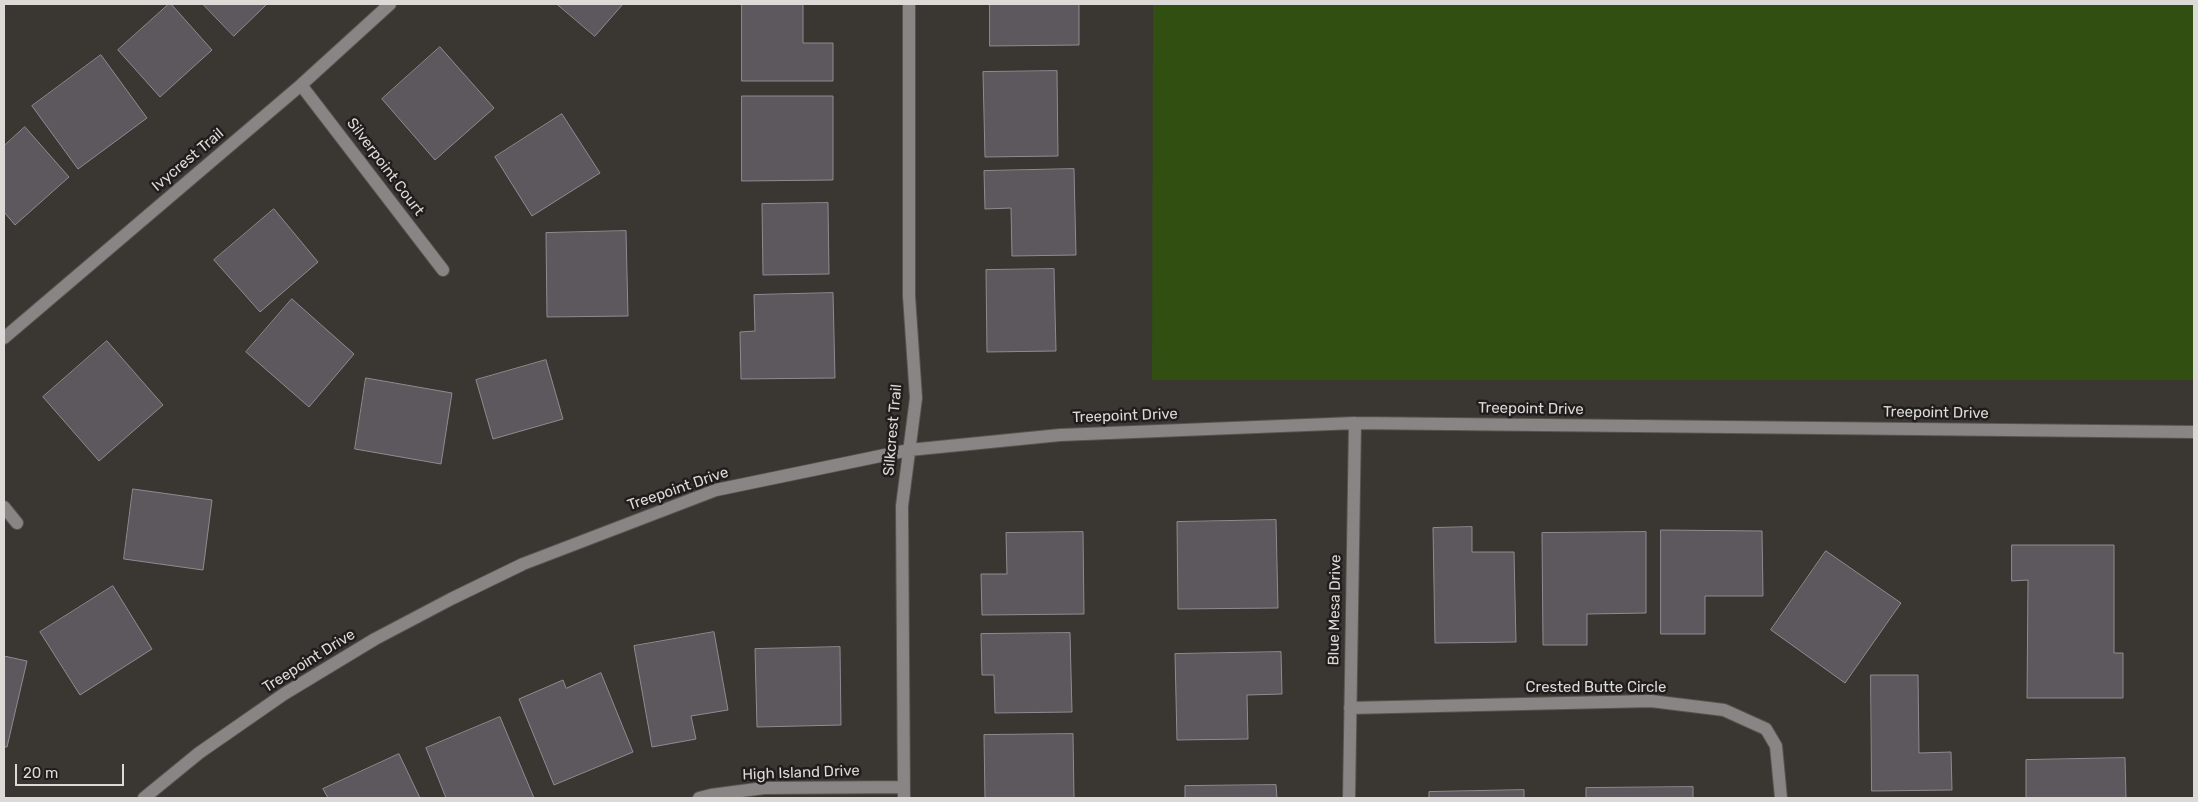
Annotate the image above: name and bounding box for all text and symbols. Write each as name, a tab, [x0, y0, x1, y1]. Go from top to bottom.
street label: Silverpoint Court	[342, 115, 428, 219]
street label: Ivycrest Trail	[148, 125, 228, 195]
street label: Silkcrest Trail	[880, 383, 906, 477]
street label: Treepoint Drive	[1478, 399, 1584, 419]
street label: Treepoint Drive	[1883, 403, 1989, 423]
street label: Treepoint Drive	[1072, 405, 1178, 427]
street label: Treepoint Drive	[625, 463, 731, 515]
street label: Blue Mesa Drive	[1325, 554, 1345, 666]
street label: Treepoint Drive	[259, 625, 359, 697]
street label: Crested Butte Circle	[1526, 679, 1666, 697]
scale bar	[18, 754, 126, 786]
street label: High Island Drive	[742, 762, 860, 784]
text: 20 m	[23, 764, 58, 782]

